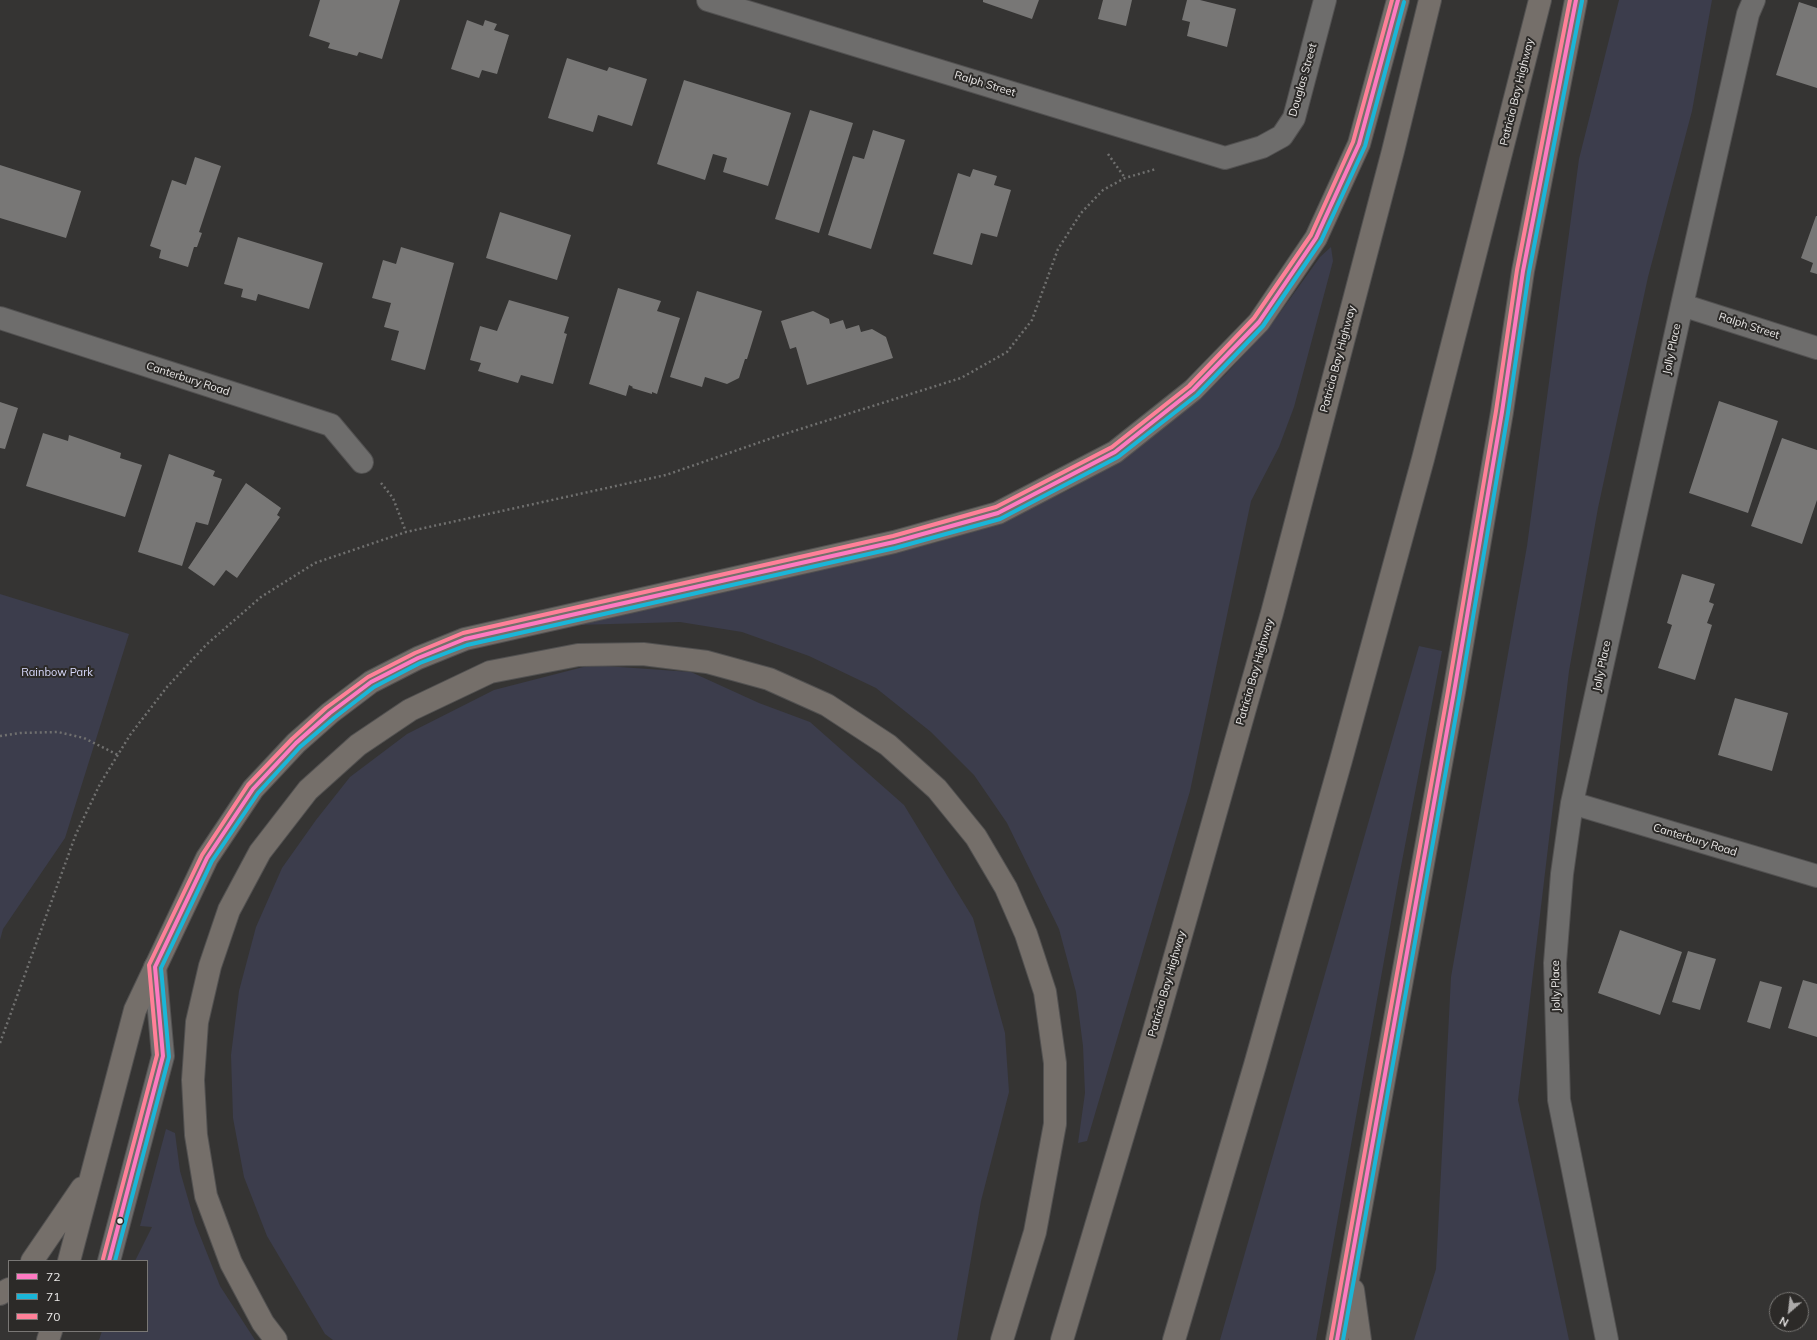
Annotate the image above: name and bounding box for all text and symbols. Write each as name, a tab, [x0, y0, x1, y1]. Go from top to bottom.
street label: Patricia Bay Highway	[1497, 37, 1537, 147]
street label: Douglas Street	[1286, 42, 1320, 118]
street label: Ralph Street	[953, 68, 1017, 100]
street label: Patricia Bay Highway	[1317, 304, 1359, 414]
street label: Ralph Street	[1717, 310, 1781, 342]
street label: Jolly Place	[1660, 322, 1684, 376]
street label: Canterbury Road	[145, 359, 231, 399]
street label: Patricia Bay Highway	[1233, 617, 1277, 727]
street label: Jolly Place	[1590, 639, 1614, 693]
park label: Rainbow Park	[21, 666, 93, 680]
street label: Canterbury Road	[1651, 821, 1739, 859]
street label: Patricia Bay Highway	[1145, 929, 1189, 1039]
street label: Jolly Place	[1549, 960, 1563, 1012]
unlabelled marker	[115, 1216, 125, 1226]
legend	[8, 1260, 148, 1332]
text: 72	[46, 1269, 60, 1284]
text: 71	[46, 1289, 60, 1304]
north arrow	[1769, 1292, 1809, 1332]
text: 70	[46, 1309, 60, 1324]
text: N	[1777, 1314, 1791, 1330]

